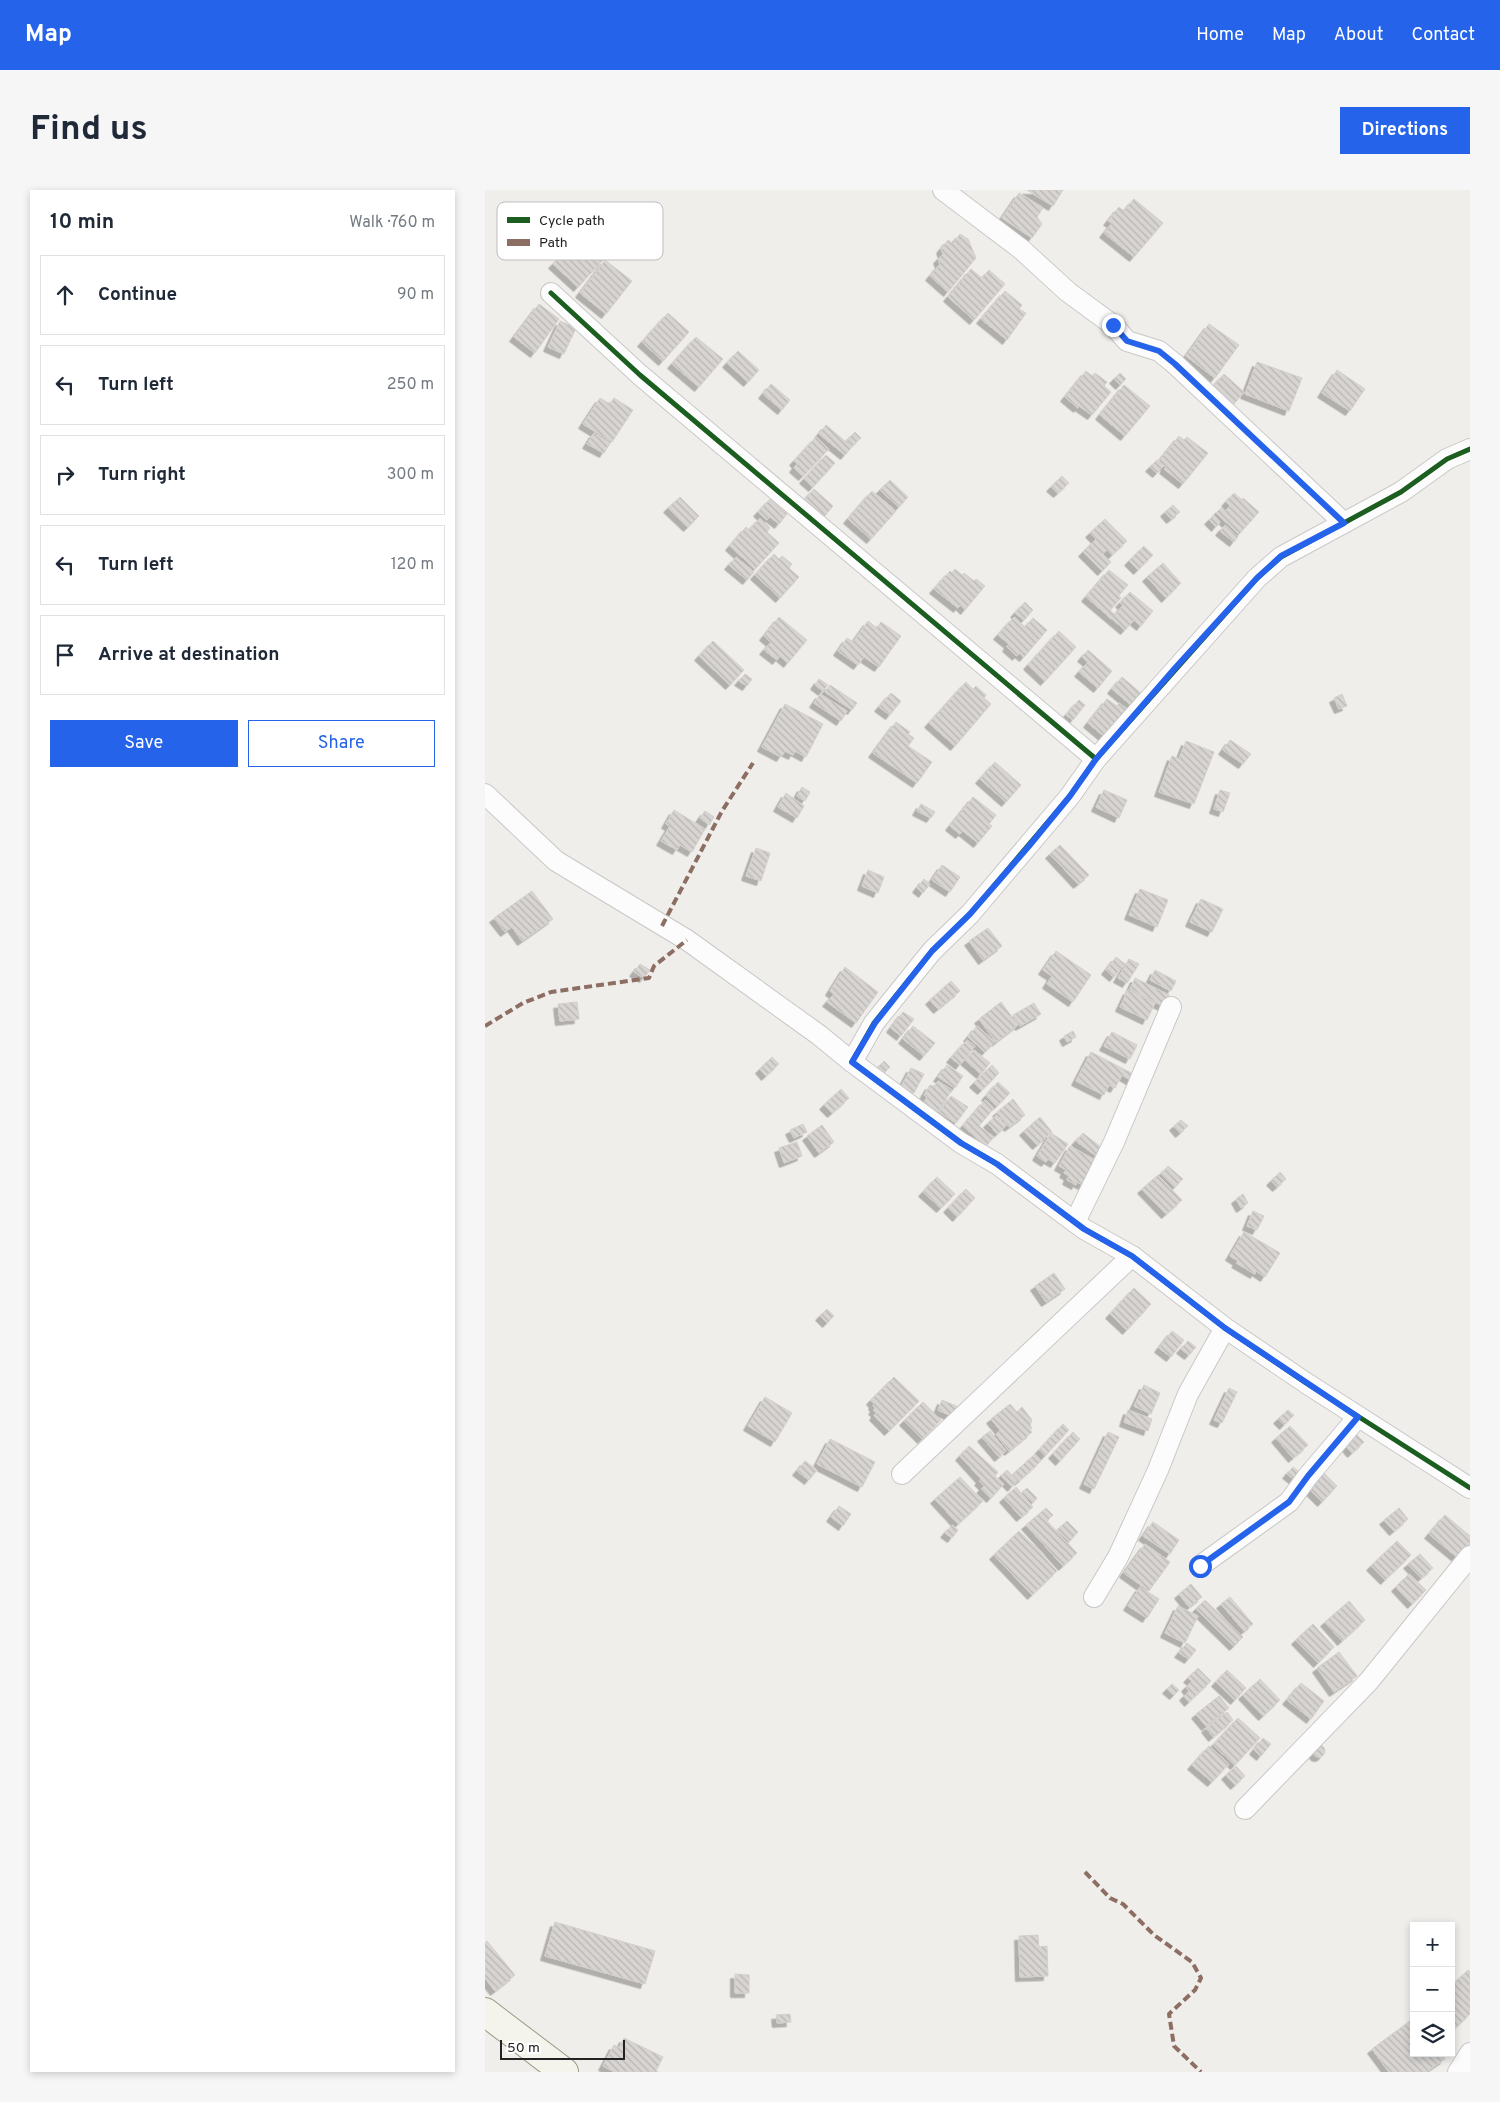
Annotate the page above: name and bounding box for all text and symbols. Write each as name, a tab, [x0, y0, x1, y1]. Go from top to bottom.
text: Map	[25, 20, 72, 50]
text: Home	[1196, 24, 1244, 47]
text: Map	[1272, 24, 1306, 47]
text: About	[1334, 24, 1383, 47]
text: Contact	[1411, 24, 1475, 47]
button: Directions	[1340, 107, 1470, 154]
text: Find us	[30, 108, 148, 152]
legend	[497, 202, 663, 260]
text: 10 min	[50, 209, 114, 236]
text: Walk · 760 m	[349, 213, 435, 233]
text: Cycle path	[539, 213, 605, 230]
text: Path	[539, 235, 568, 252]
icon: ahead	[51, 281, 79, 309]
text: Continue	[98, 283, 177, 307]
text: 90 m	[397, 285, 434, 305]
route end	[1102, 314, 1125, 337]
icon: left	[51, 371, 79, 399]
text: Turn left	[98, 373, 174, 397]
text: 250 m	[387, 375, 434, 395]
icon: right	[51, 461, 79, 489]
text: Turn right	[98, 463, 186, 487]
text: 300 m	[387, 465, 434, 485]
icon: left	[51, 551, 79, 579]
text: Turn left	[98, 553, 174, 577]
text: 120 m	[391, 555, 434, 575]
icon: arrive	[51, 641, 79, 669]
text: Arrive at destination	[98, 643, 279, 667]
button: Save	[50, 720, 238, 767]
button: Share	[248, 720, 435, 767]
route start	[1189, 1555, 1212, 1578]
map controls	[1410, 1922, 1455, 2057]
button: +	[1410, 1922, 1455, 1967]
button: −	[1410, 1967, 1455, 2012]
button: layers	[1410, 2012, 1455, 2057]
scale bar	[500, 2037, 625, 2060]
text: 50 m	[507, 2040, 540, 2057]

